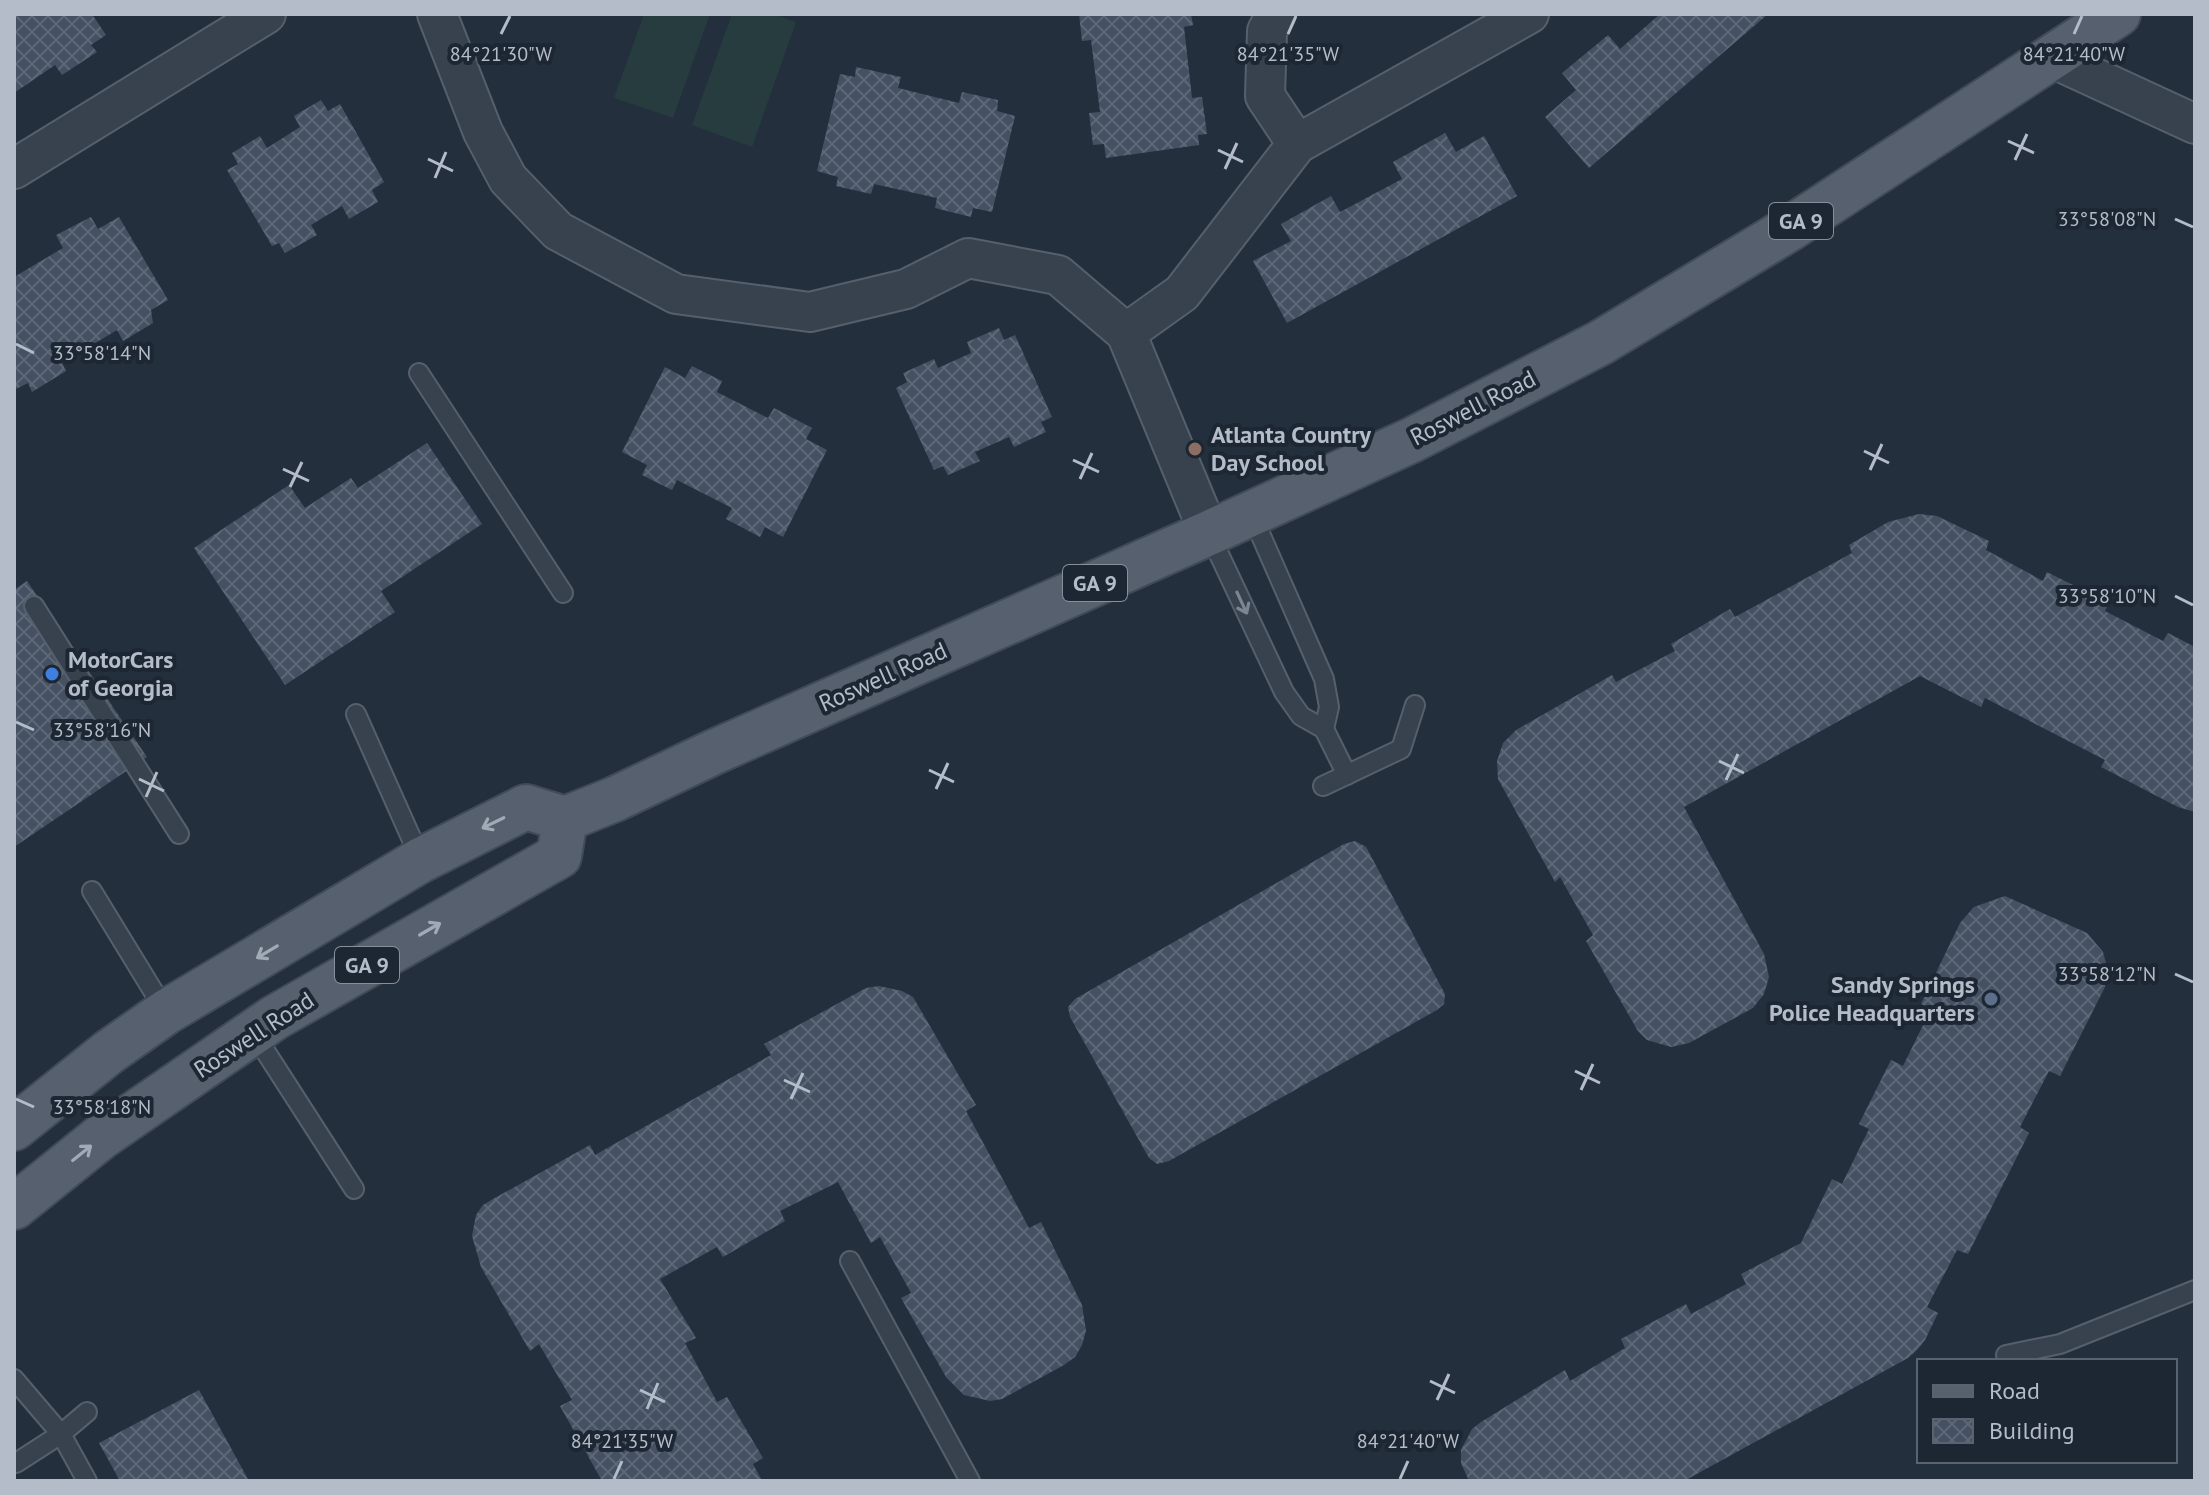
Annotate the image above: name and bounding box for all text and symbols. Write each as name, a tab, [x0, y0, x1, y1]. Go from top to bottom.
text: 84°21'30"W	[450, 41, 553, 67]
text: 84°21'35"W	[1237, 41, 1340, 67]
text: 84°21'40"W	[2023, 41, 2126, 67]
road number: GA 9	[1769, 203, 1833, 239]
text: 33°58'08"N	[2058, 206, 2156, 232]
text: 33°58'14"N	[53, 340, 151, 366]
street label: Roswell Road	[1405, 363, 1541, 452]
place label: Atlanta Country Day School	[1211, 419, 1372, 478]
marker: Atlanta Country Day School	[1186, 440, 1204, 458]
road number: GA 9	[1063, 565, 1127, 601]
text: 33°58'10"N	[2058, 583, 2156, 609]
one-way arrow	[1235, 591, 1250, 615]
street label: Roswell Road	[814, 635, 952, 719]
place label: MotorCars of Georgia	[68, 644, 173, 703]
marker: MotorCars of Georgia	[43, 665, 61, 683]
text: 33°58'16"N	[53, 717, 151, 743]
one-way arrow	[482, 817, 505, 832]
one-way arrow	[418, 921, 441, 937]
one-way arrow	[256, 944, 279, 960]
road number: GA 9	[335, 947, 399, 983]
text: 33°58'12"N	[2058, 961, 2156, 987]
place label: Sandy Springs Police Headquarters	[1769, 969, 1975, 1028]
street label: Roswell Road	[188, 984, 320, 1085]
marker: Sandy Springs Police Headquarters	[1982, 990, 2000, 1008]
text: 33°58'18"N	[53, 1094, 151, 1120]
one-way arrow	[71, 1144, 92, 1161]
legend	[1917, 1359, 2177, 1463]
text: Road	[1989, 1375, 2040, 1406]
text: Building	[1989, 1415, 2075, 1446]
text: 84°21'35"W	[571, 1428, 674, 1454]
text: 84°21'40"W	[1357, 1428, 1460, 1454]

